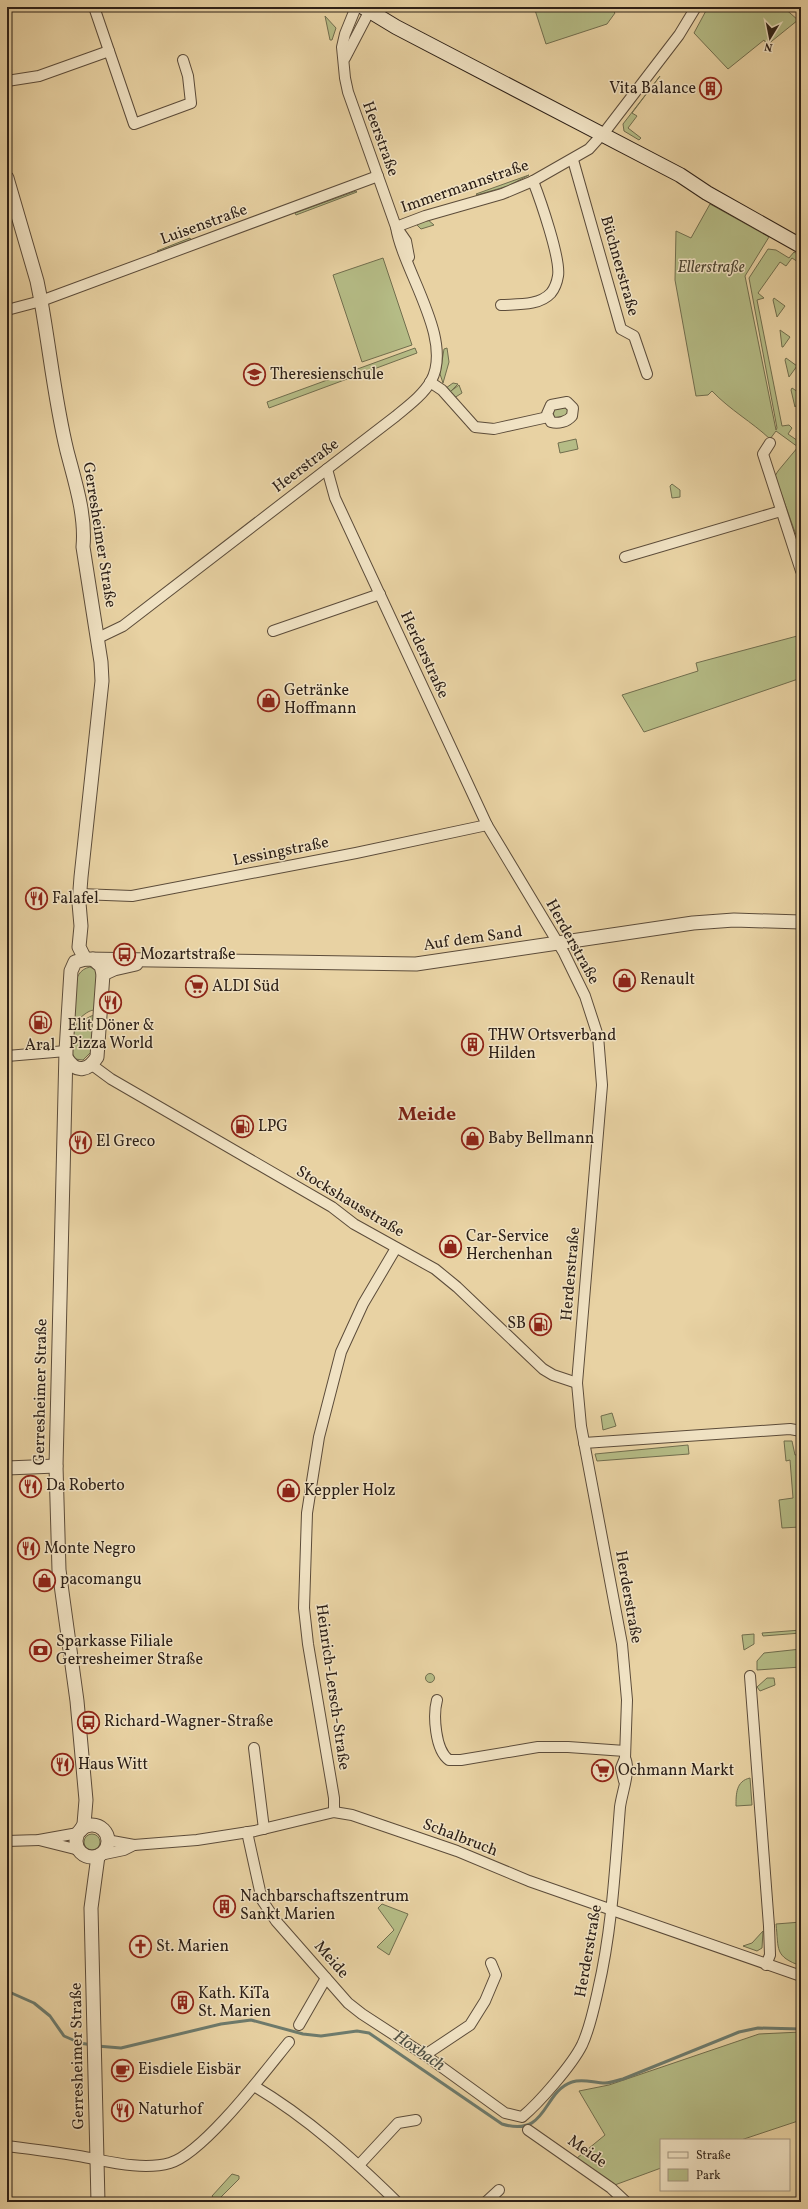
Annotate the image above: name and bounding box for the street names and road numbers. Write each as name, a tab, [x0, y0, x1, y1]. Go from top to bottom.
street label: Heerstraße	[356, 98, 404, 180]
street label: Immermannstraße	[398, 155, 532, 219]
street label: Luisenstraße	[157, 199, 251, 251]
street label: Büchnerstraße	[594, 213, 644, 319]
street label: Heerstraße	[268, 434, 344, 498]
street label: Gerresheimer Straße	[77, 461, 121, 609]
street label: Herderstraße	[394, 608, 454, 702]
street label: Lessingstraße	[231, 832, 331, 872]
street label: Herderstraße	[540, 896, 604, 988]
street label: Auf dem Sand	[422, 921, 524, 957]
street label: Stockshausstraße	[292, 1161, 408, 1243]
street label: Herderstraße	[556, 1226, 586, 1322]
street label: Gerresheimer Straße	[29, 1318, 53, 1466]
street label: Herderstraße	[609, 1549, 647, 1645]
street label: Heinrich-Lersch-Straße	[309, 1603, 355, 1771]
street label: Schalbruch	[419, 1814, 501, 1862]
street label: Herderstraße	[570, 1903, 608, 1999]
street label: Meide	[308, 1936, 354, 1984]
street label: Gerresheimer Straße	[66, 1982, 90, 2130]
street label: Meide	[563, 2130, 611, 2174]

